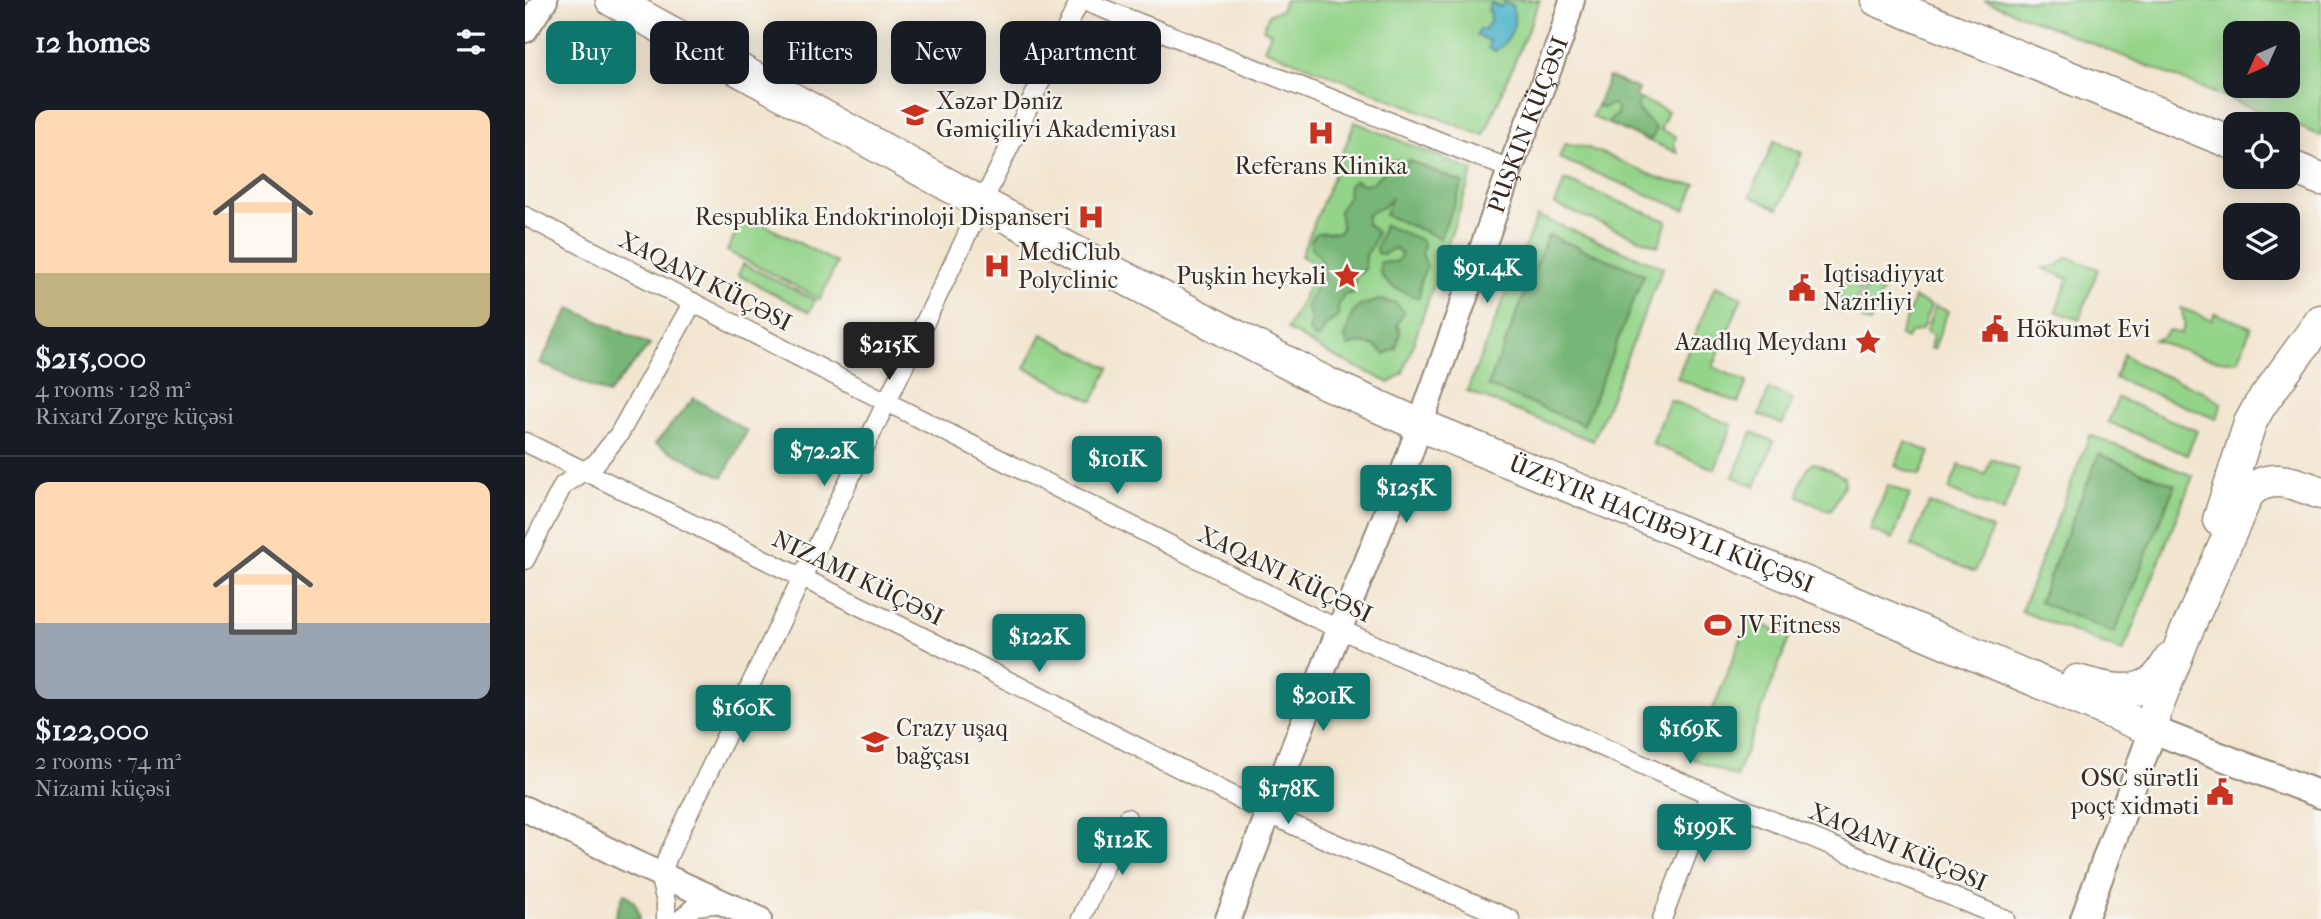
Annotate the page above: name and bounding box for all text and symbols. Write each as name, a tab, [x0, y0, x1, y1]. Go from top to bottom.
chip: Buy	[546, 21, 636, 84]
chip: Rent	[650, 21, 749, 84]
chip: Filters	[763, 21, 877, 84]
chip: New	[891, 21, 986, 84]
chip: Apartment	[1000, 21, 1161, 84]
north arrow	[2223, 21, 2299, 98]
map controls	[2223, 21, 2300, 280]
icon: filters	[452, 23, 490, 61]
text: 12 homes	[35, 25, 150, 60]
street label: PUŞKIN KÜÇƏSI	[1482, 33, 1574, 217]
place label: Xəzər Dəniz Gəmiçiliyi Akademiyası	[936, 87, 1177, 144]
school or university icon: Xəzər Dəniz Gəmiçiliyi Akademiyası	[900, 100, 930, 130]
button: locate	[2223, 112, 2300, 189]
hospital icon: Referans Klinika	[1306, 118, 1336, 148]
place label: Referans Klinika	[1234, 152, 1409, 180]
icon: home	[200, 155, 326, 281]
hospital icon: Respublika Endokrinoloji Dispanseri	[1076, 202, 1106, 232]
place label: Respublika Endokrinoloji Dispanseri	[695, 203, 1070, 231]
button: layers	[2223, 203, 2300, 280]
street label: XAQANI KÜÇƏSI	[614, 224, 797, 337]
place label: MediClub Polyclinic	[1018, 238, 1120, 294]
pin: $91.4K	[1430, 246, 1544, 305]
hospital icon: MediClub Polyclinic	[982, 251, 1012, 281]
text: $91.4K	[1453, 254, 1521, 281]
place label: Iqtisadiyyat Nazirliyi	[1823, 260, 1945, 316]
place icon: Puşkin heykəli	[1332, 261, 1362, 291]
place label: Puşkin heykəli	[1176, 262, 1326, 291]
public building icon: Iqtisadiyyat Nazirliyi	[1787, 273, 1817, 303]
public building icon: Hökumət Evi	[1980, 314, 2010, 344]
place label: Hökumət Evi	[2016, 315, 2150, 343]
pin: $215K	[840, 322, 938, 382]
place icon: Azadlıq Meydanı	[1853, 327, 1883, 357]
place label: Azadlıq Meydanı	[1674, 328, 1847, 356]
text: $215K	[859, 331, 919, 358]
text: $215,000	[35, 341, 146, 376]
text: 4 rooms · 128 m²	[35, 376, 191, 403]
text: Rixard Zorge küçəsi	[35, 403, 234, 430]
pin: $72.2K	[767, 428, 881, 488]
pin: $101K	[1068, 436, 1166, 496]
text: $72.2K	[790, 437, 858, 464]
text: $101K	[1088, 445, 1146, 472]
street label: ÜZEYIR HACIBƏYLI KÜÇƏSI	[1505, 448, 1818, 599]
pin: $125K	[1357, 466, 1455, 525]
text: $125K	[1376, 474, 1436, 501]
street label: XAQANI KÜÇƏSI	[1193, 519, 1377, 628]
street label: NIZAMI KÜÇƏSI	[768, 524, 948, 632]
icon: home	[200, 527, 326, 653]
sports icon: JV Fitness	[1703, 610, 1733, 640]
place label: JV Fitness	[1737, 611, 1841, 639]
pin: $122K	[990, 614, 1088, 674]
text: $122K	[1008, 623, 1070, 650]
pin: $201K	[1274, 674, 1372, 733]
text: $201K	[1292, 682, 1354, 709]
pin: $160K	[694, 686, 792, 745]
text: $160K	[712, 694, 774, 721]
pin: $169K	[1641, 706, 1739, 766]
text: $122,000	[35, 713, 149, 748]
place label: Crazy uşaq bağçası	[895, 714, 1008, 771]
text: $169K	[1659, 715, 1721, 742]
school or university icon: Crazy uşaq bağçası	[860, 727, 890, 757]
text: 2 rooms · 74 m²	[35, 748, 181, 775]
place label: OSC sürətli poçt xidməti	[2070, 764, 2199, 821]
pin: $178K	[1239, 766, 1337, 826]
text: Nizami küçəsi	[35, 775, 171, 802]
text: $178K	[1258, 775, 1318, 802]
public building icon: OSC sürətli poçt xidməti	[2205, 777, 2235, 807]
street label: XAQANI KÜÇƏSI	[1805, 796, 1992, 897]
pin: $199K	[1655, 804, 1753, 864]
text: $199K	[1673, 813, 1735, 840]
pin: $112K	[1073, 818, 1171, 877]
text: $112K	[1093, 826, 1151, 853]

